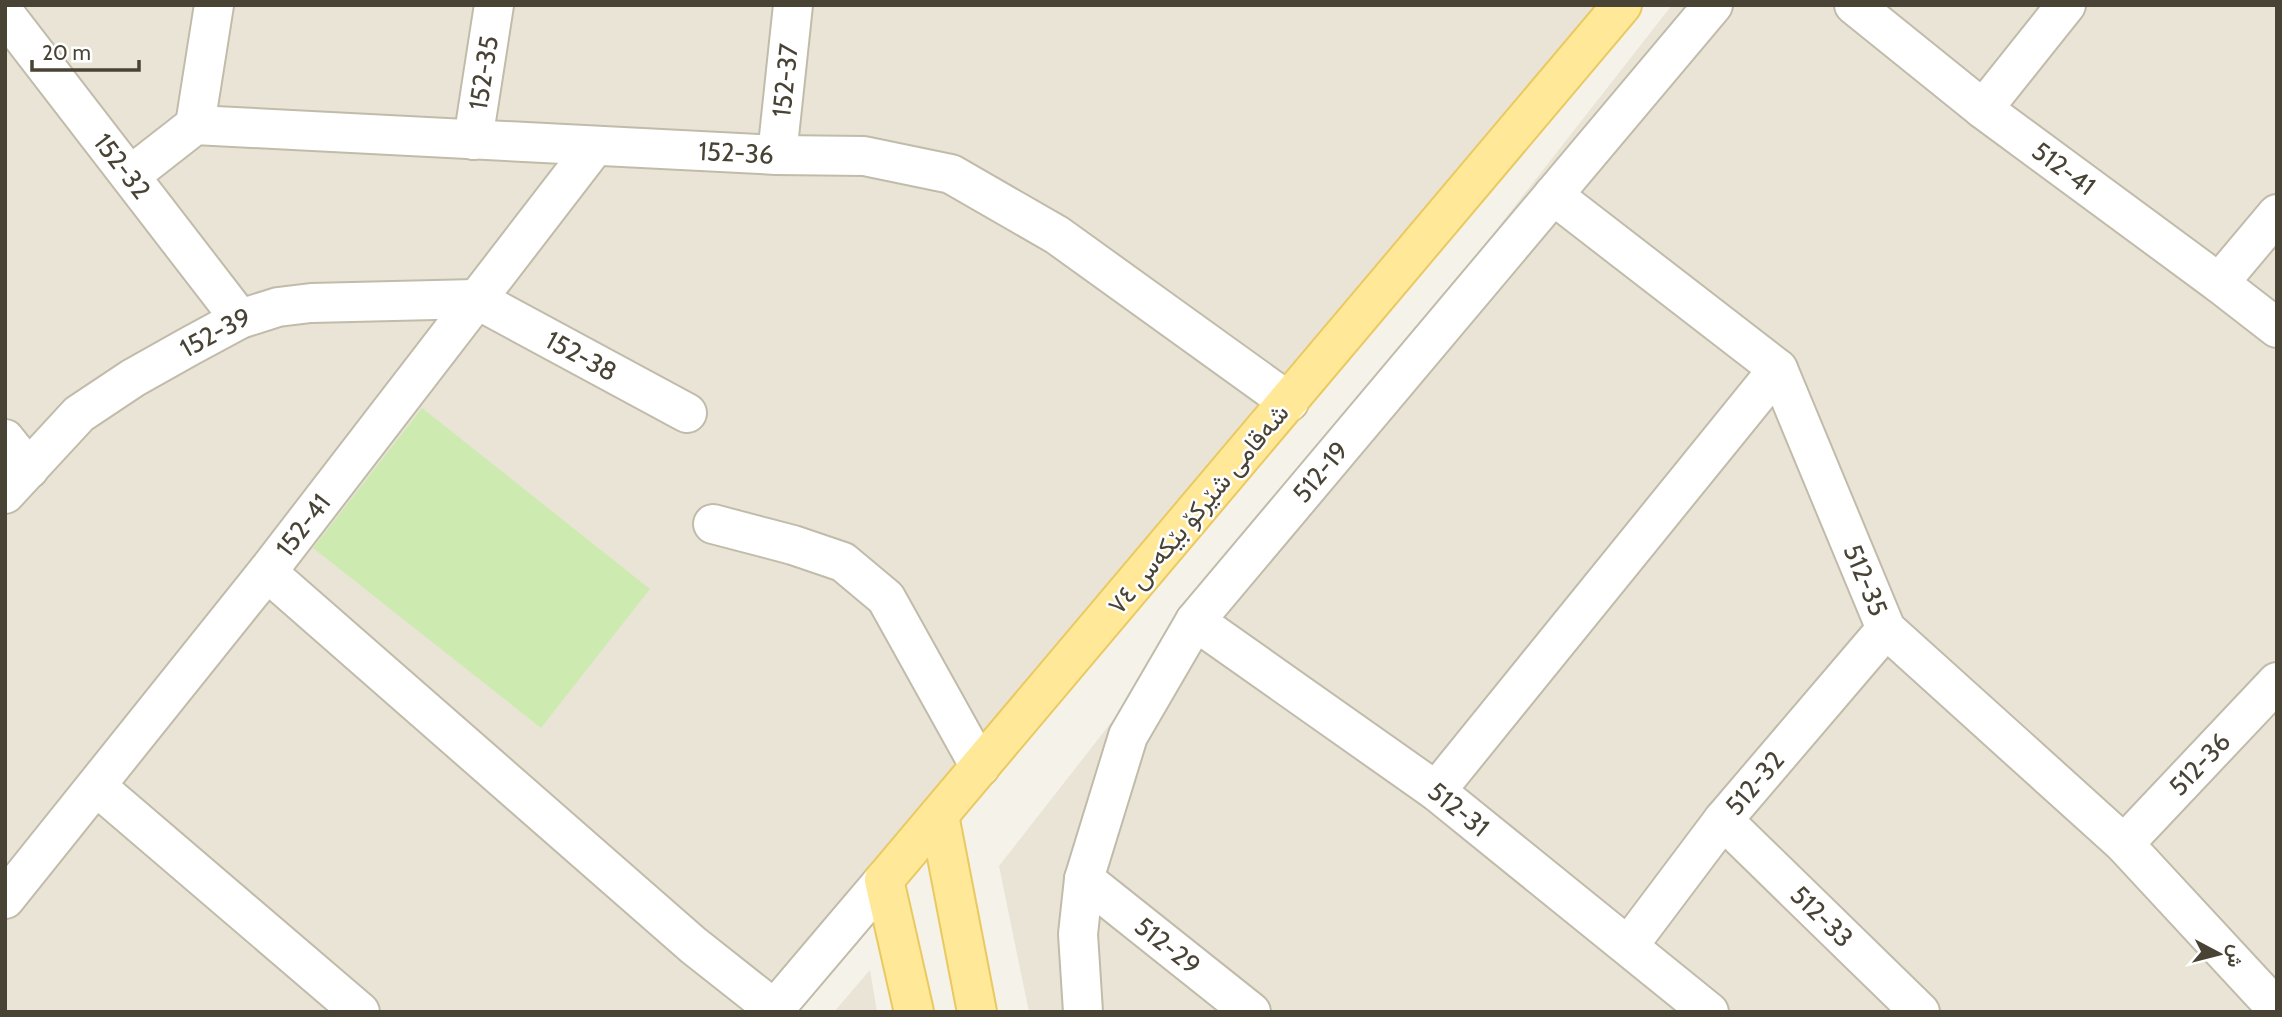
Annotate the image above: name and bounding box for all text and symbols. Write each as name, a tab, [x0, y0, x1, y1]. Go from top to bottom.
scale bar	[32, 28, 138, 72]
street label: 152-35	[462, 33, 505, 112]
text: 20 m	[42, 40, 91, 65]
street label: 152-37	[765, 42, 805, 119]
street label: 152-32	[87, 127, 158, 205]
street label: 152-36	[698, 135, 775, 171]
street label: 512-41	[2026, 135, 2102, 202]
street label: 152-39	[174, 301, 254, 364]
street label: 152-38	[540, 324, 623, 388]
street label: شەقامی شێرکۆ بێکەس ٧٤	[1101, 397, 1295, 621]
street label: 512-19	[1286, 435, 1355, 509]
street label: 152-41	[269, 488, 337, 563]
street label: 512-35	[1837, 539, 1895, 621]
street label: 512-36	[2162, 726, 2237, 802]
street label: 512-32	[1718, 744, 1791, 822]
street label: 512-31	[1422, 775, 1496, 843]
street label: 512-33	[1784, 879, 1860, 954]
street label: 512-29	[1128, 910, 1207, 981]
north arrow	[2184, 919, 2254, 989]
text: ش	[2223, 943, 2248, 969]

